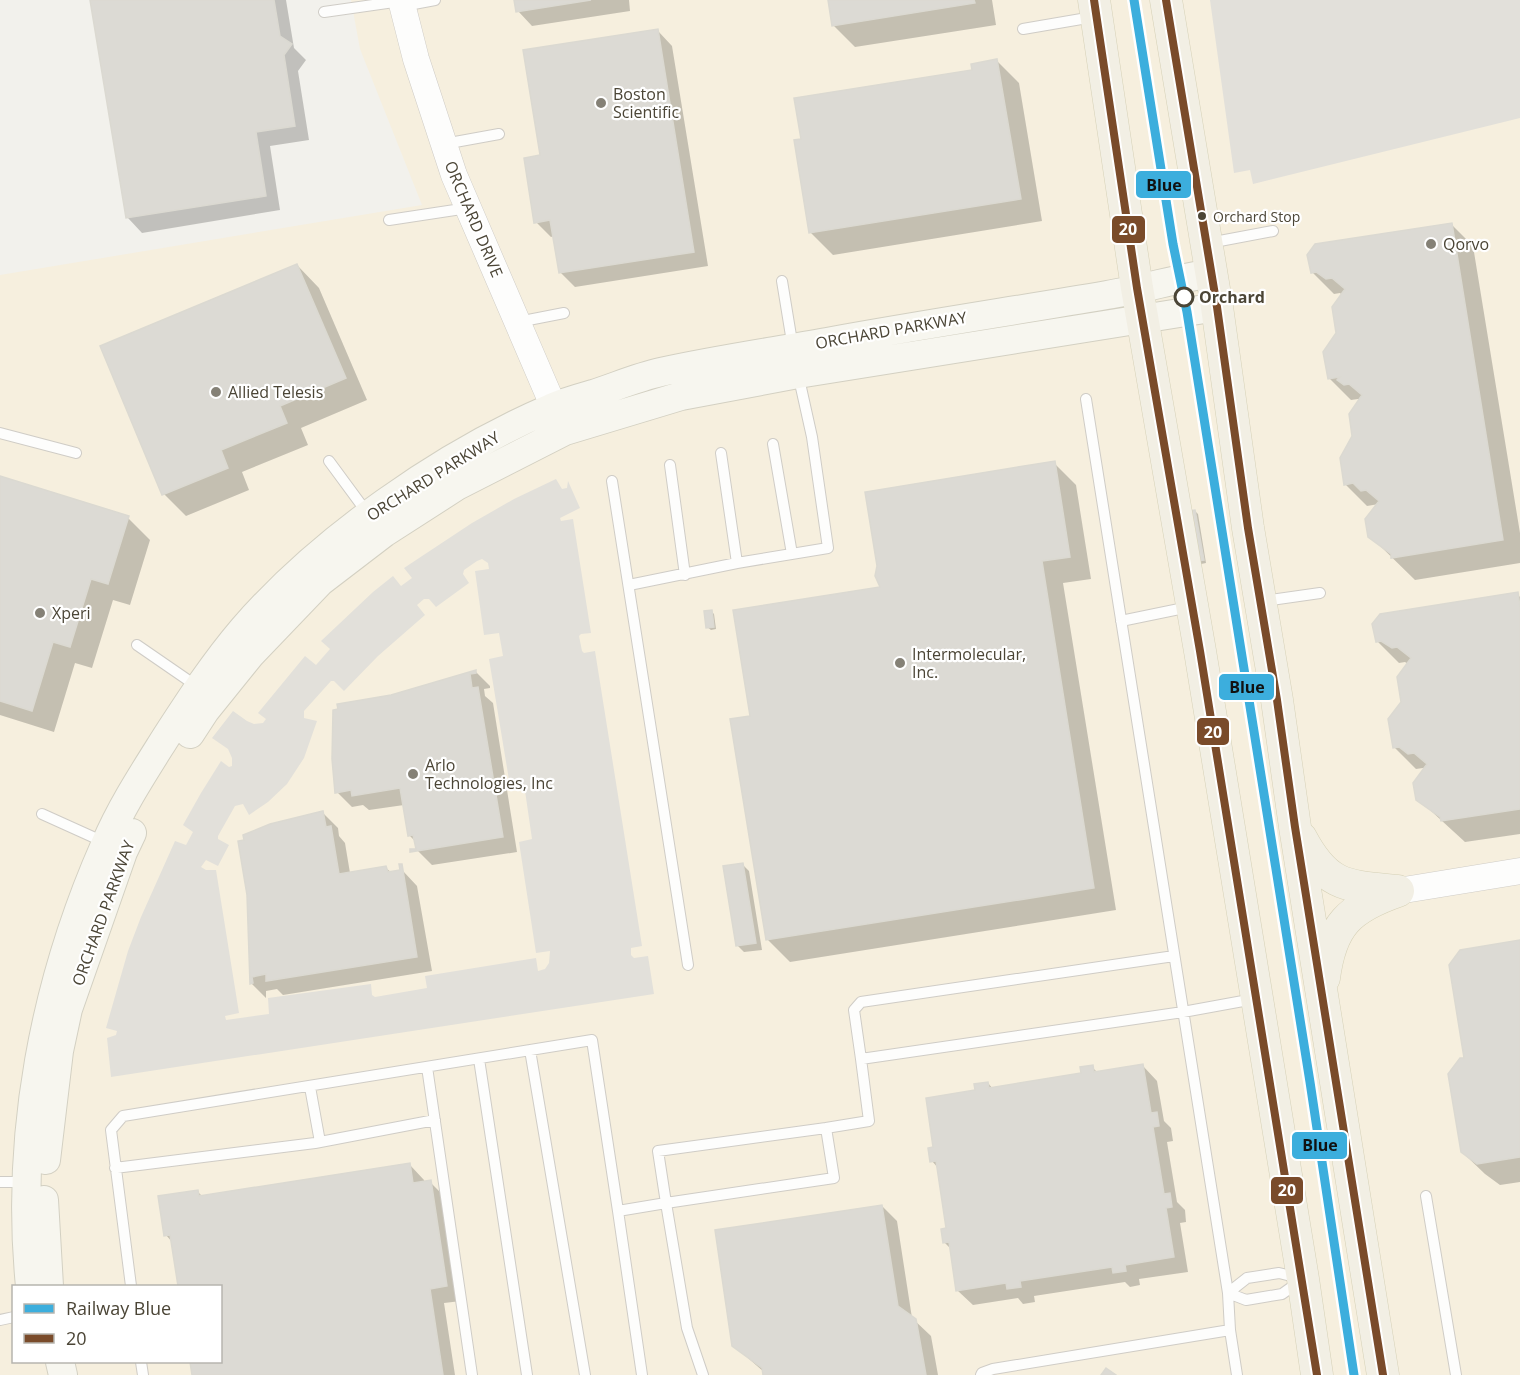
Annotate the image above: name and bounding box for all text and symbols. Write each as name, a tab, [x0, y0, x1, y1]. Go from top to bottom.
place label: Boston Scientific	[613, 83, 679, 123]
marker: Boston Scientific	[594, 96, 608, 110]
street label: ORCHARD DRIVE	[440, 157, 508, 281]
line badge: Blue	[1135, 170, 1192, 199]
text: Blue	[1146, 174, 1182, 196]
place label: Orchard Stop	[1213, 207, 1300, 226]
marker: Orchard Stop	[1196, 210, 1208, 222]
line badge: 20	[1111, 215, 1146, 244]
text: 20	[1119, 218, 1137, 240]
place label: Qorvo	[1443, 233, 1489, 255]
marker: Qorvo	[1424, 237, 1438, 251]
place label: Orchard	[1199, 286, 1265, 308]
marker: Orchard	[1174, 287, 1194, 307]
street label: ORCHARD PARKWAY	[814, 306, 968, 354]
place label: Allied Telesis	[228, 381, 323, 403]
marker: Allied Telesis	[209, 385, 223, 399]
street label: ORCHARD PARKWAY	[362, 426, 504, 526]
place label: Xperi	[52, 602, 91, 624]
marker: Xperi	[33, 606, 47, 620]
place label: Intermolecular, Inc.	[912, 643, 1026, 683]
marker: Intermolecular, Inc.	[893, 656, 907, 670]
line badge: Blue	[1218, 673, 1275, 701]
text: Blue	[1229, 676, 1265, 698]
line badge: 20	[1196, 717, 1230, 746]
text: 20	[1204, 721, 1222, 743]
place label: Arlo Technologies, Inc	[425, 754, 553, 794]
marker: Arlo Technologies, Inc	[406, 767, 420, 781]
street label: ORCHARD PARKWAY	[66, 837, 140, 989]
line badge: Blue	[1291, 1131, 1348, 1160]
text: Blue	[1302, 1134, 1338, 1156]
line badge: 20	[1270, 1176, 1304, 1205]
text: 20	[1278, 1179, 1296, 1201]
legend	[12, 1285, 222, 1363]
text: Railway Blue	[66, 1296, 171, 1320]
text: 20	[66, 1326, 87, 1350]

